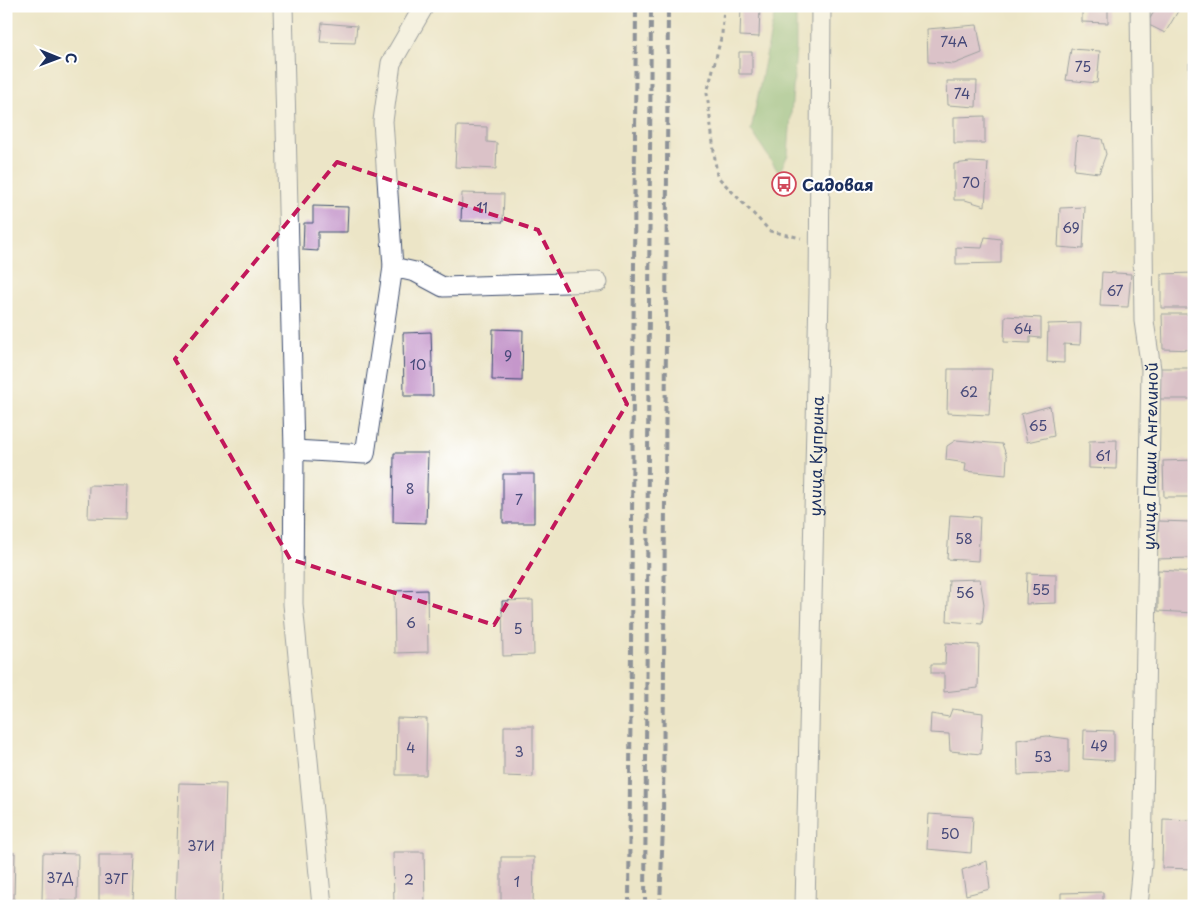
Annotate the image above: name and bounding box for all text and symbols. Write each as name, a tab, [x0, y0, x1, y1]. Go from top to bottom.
house number: 74А	[940, 31, 968, 52]
north arrow	[32, 32, 82, 82]
text: С	[61, 53, 82, 64]
house number: 75	[1075, 56, 1091, 77]
house number: 74	[954, 83, 970, 104]
bus stop icon: Садовая	[771, 171, 797, 197]
place label: Садовая	[802, 172, 874, 196]
house number: 70	[962, 172, 980, 193]
house number: 11	[476, 197, 488, 218]
house number: 69	[1062, 217, 1080, 238]
house number: 67	[1106, 280, 1124, 301]
house number: 64	[1013, 318, 1033, 339]
house number: 9	[504, 345, 512, 366]
house number: 10	[410, 354, 426, 375]
street label: улица Паши Ангелиной	[1136, 361, 1163, 550]
house number: 62	[960, 381, 978, 402]
street label: улица Куприна	[802, 396, 829, 517]
house number: 65	[1029, 415, 1047, 436]
house number: 61	[1095, 445, 1111, 466]
house number: 8	[406, 478, 414, 499]
house number: 7	[515, 489, 523, 510]
house number: 58	[955, 528, 973, 549]
house number: 55	[1032, 579, 1050, 600]
house number: 56	[956, 582, 975, 603]
house number: 6	[406, 612, 416, 633]
house number: 5	[513, 618, 523, 639]
house number: 49	[1090, 735, 1108, 756]
house number: 4	[406, 737, 416, 758]
house number: 3	[514, 741, 524, 762]
house number: 53	[1034, 746, 1052, 767]
house number: 50	[940, 823, 960, 844]
house number: 37И	[187, 835, 215, 856]
house number: 37Д	[46, 867, 74, 888]
house number: 37Г	[104, 868, 128, 889]
house number: 2	[404, 869, 414, 890]
house number: 1	[514, 871, 520, 892]

